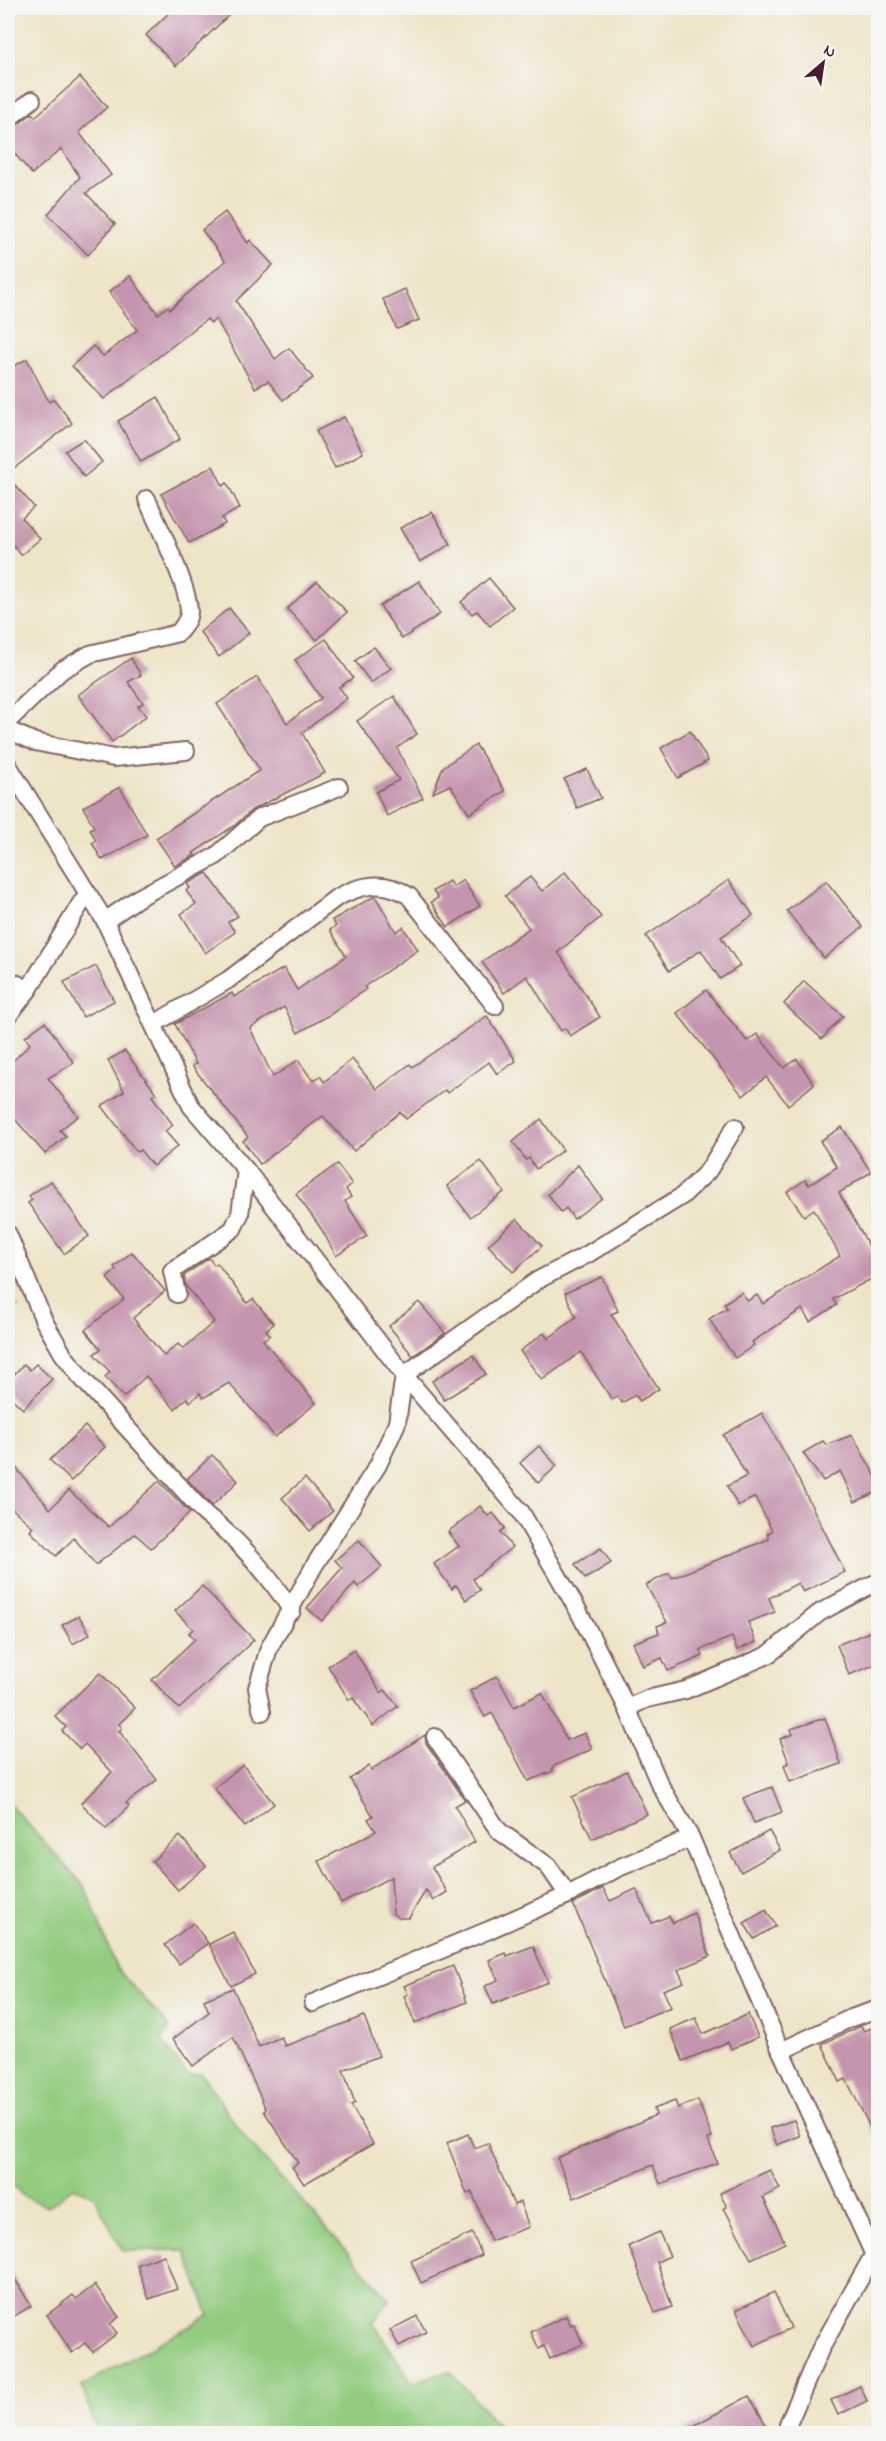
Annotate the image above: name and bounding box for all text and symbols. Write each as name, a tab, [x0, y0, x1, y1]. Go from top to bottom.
north arrow	[793, 33, 853, 93]
text: N	[819, 39, 840, 65]

